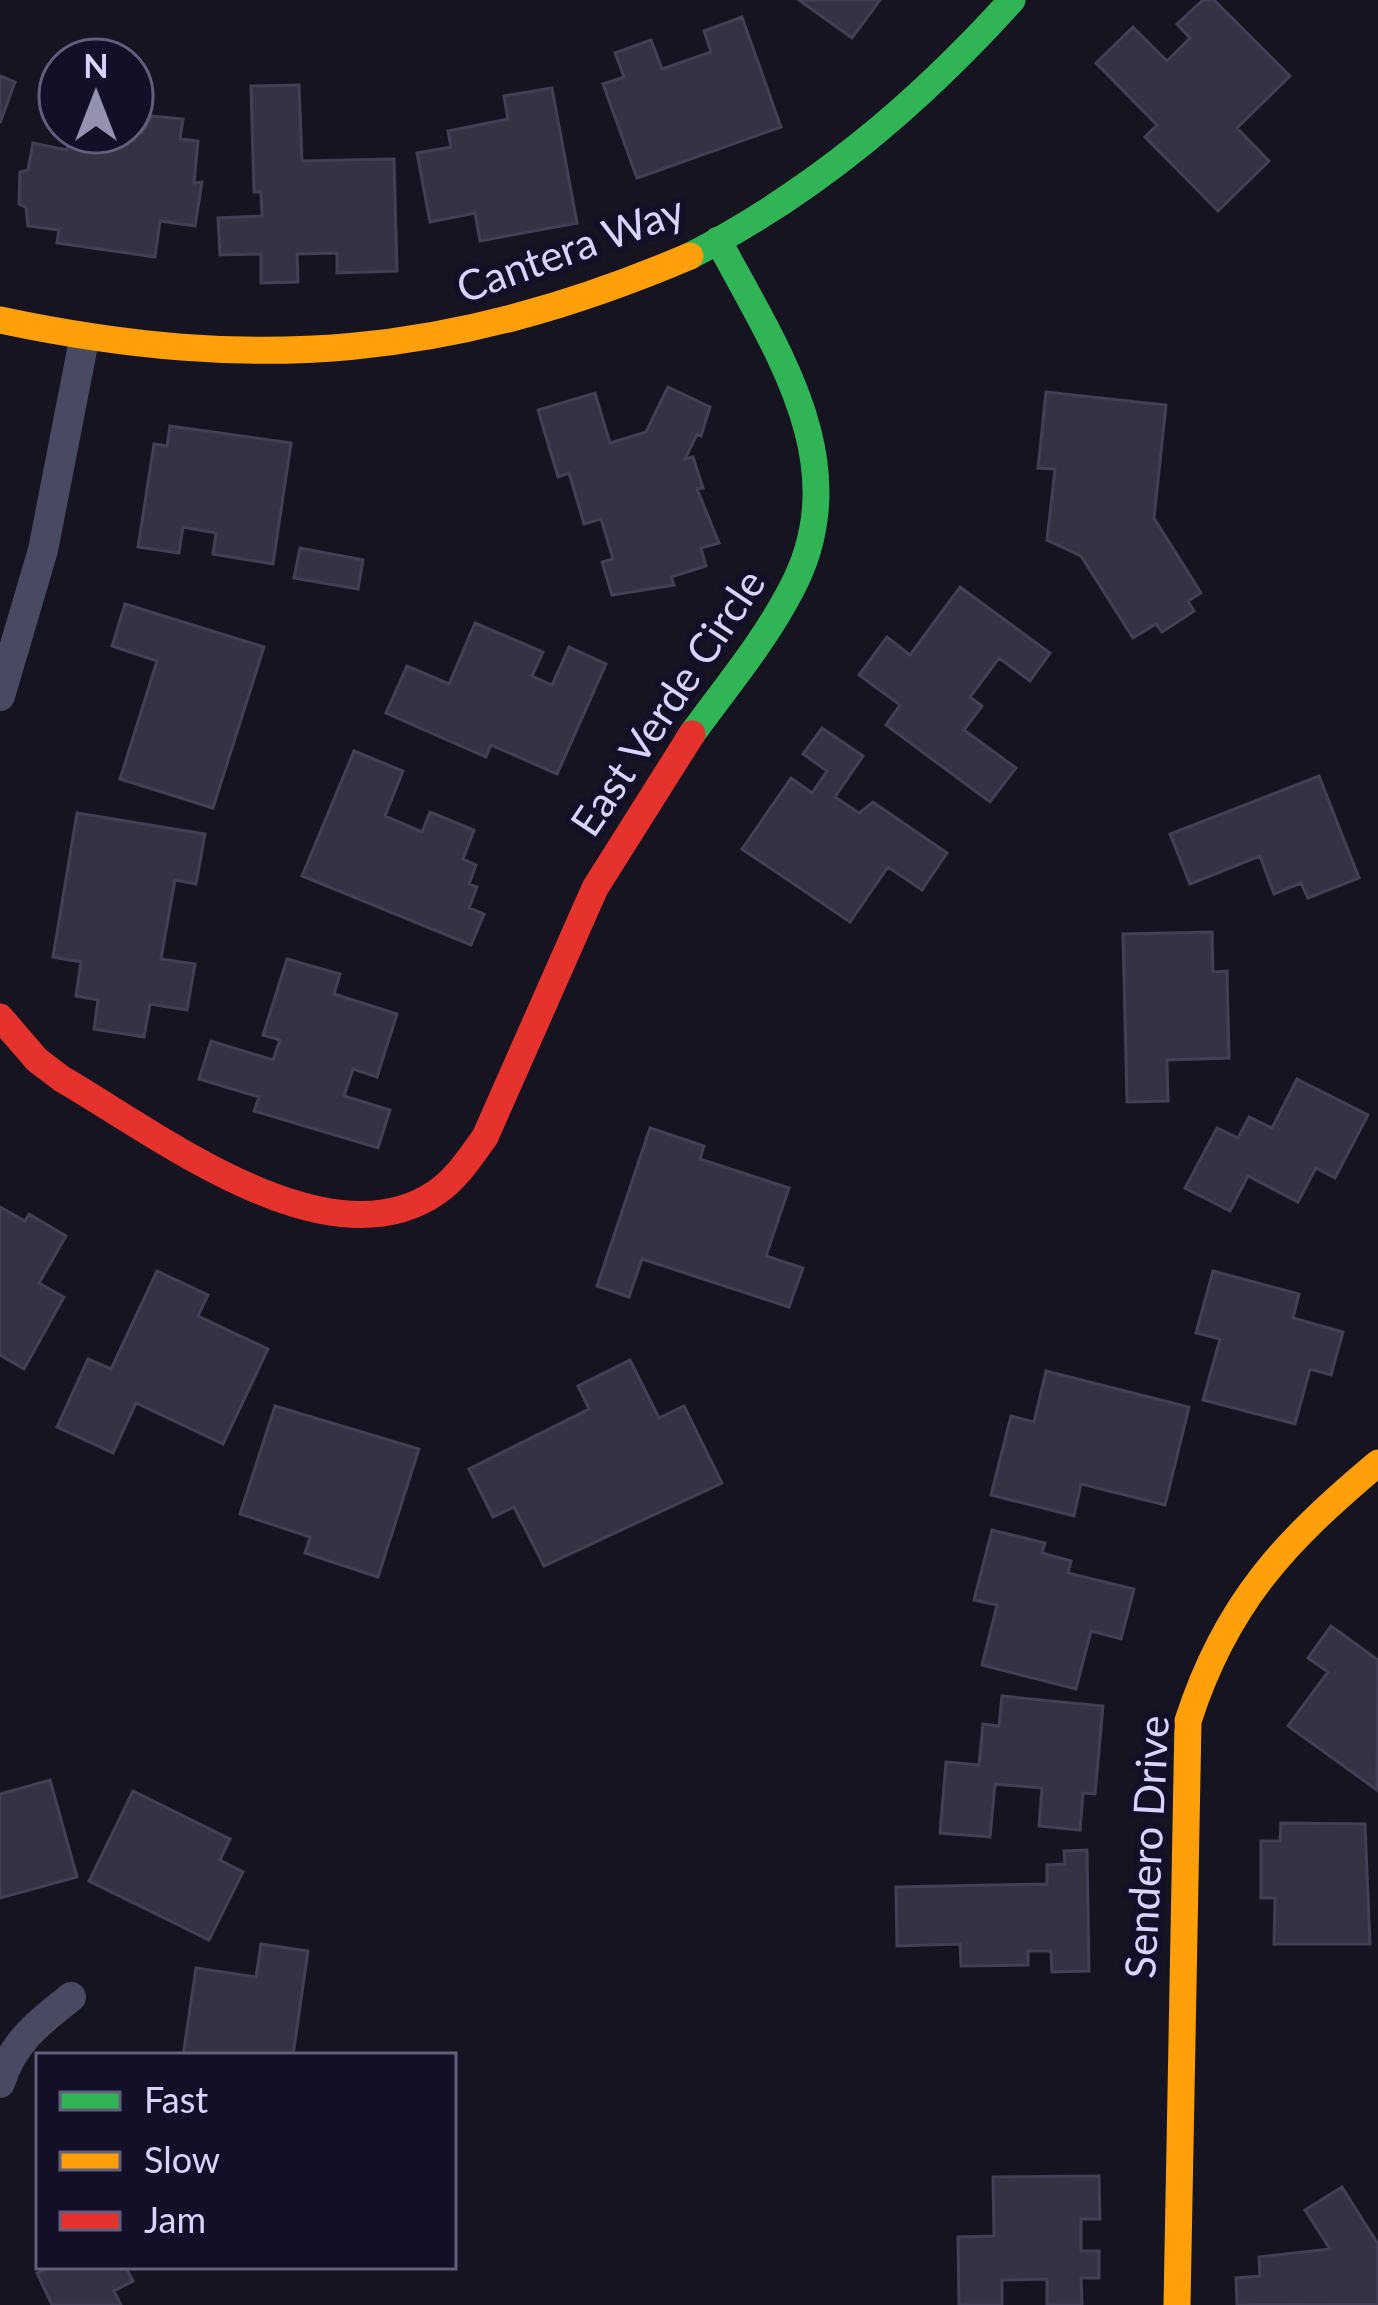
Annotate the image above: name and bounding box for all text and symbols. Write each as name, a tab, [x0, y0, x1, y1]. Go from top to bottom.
north arrow	[36, 36, 156, 156]
text: N	[83, 45, 109, 85]
street label: Cantera Way	[449, 184, 691, 312]
street label: East Verde Circle	[559, 559, 775, 845]
street label: Sendero Drive	[1114, 1714, 1178, 1980]
legend	[36, 2053, 456, 2269]
text: Fast	[144, 2077, 208, 2121]
text: Slow	[144, 2137, 220, 2181]
text: Jam	[144, 2197, 206, 2241]

